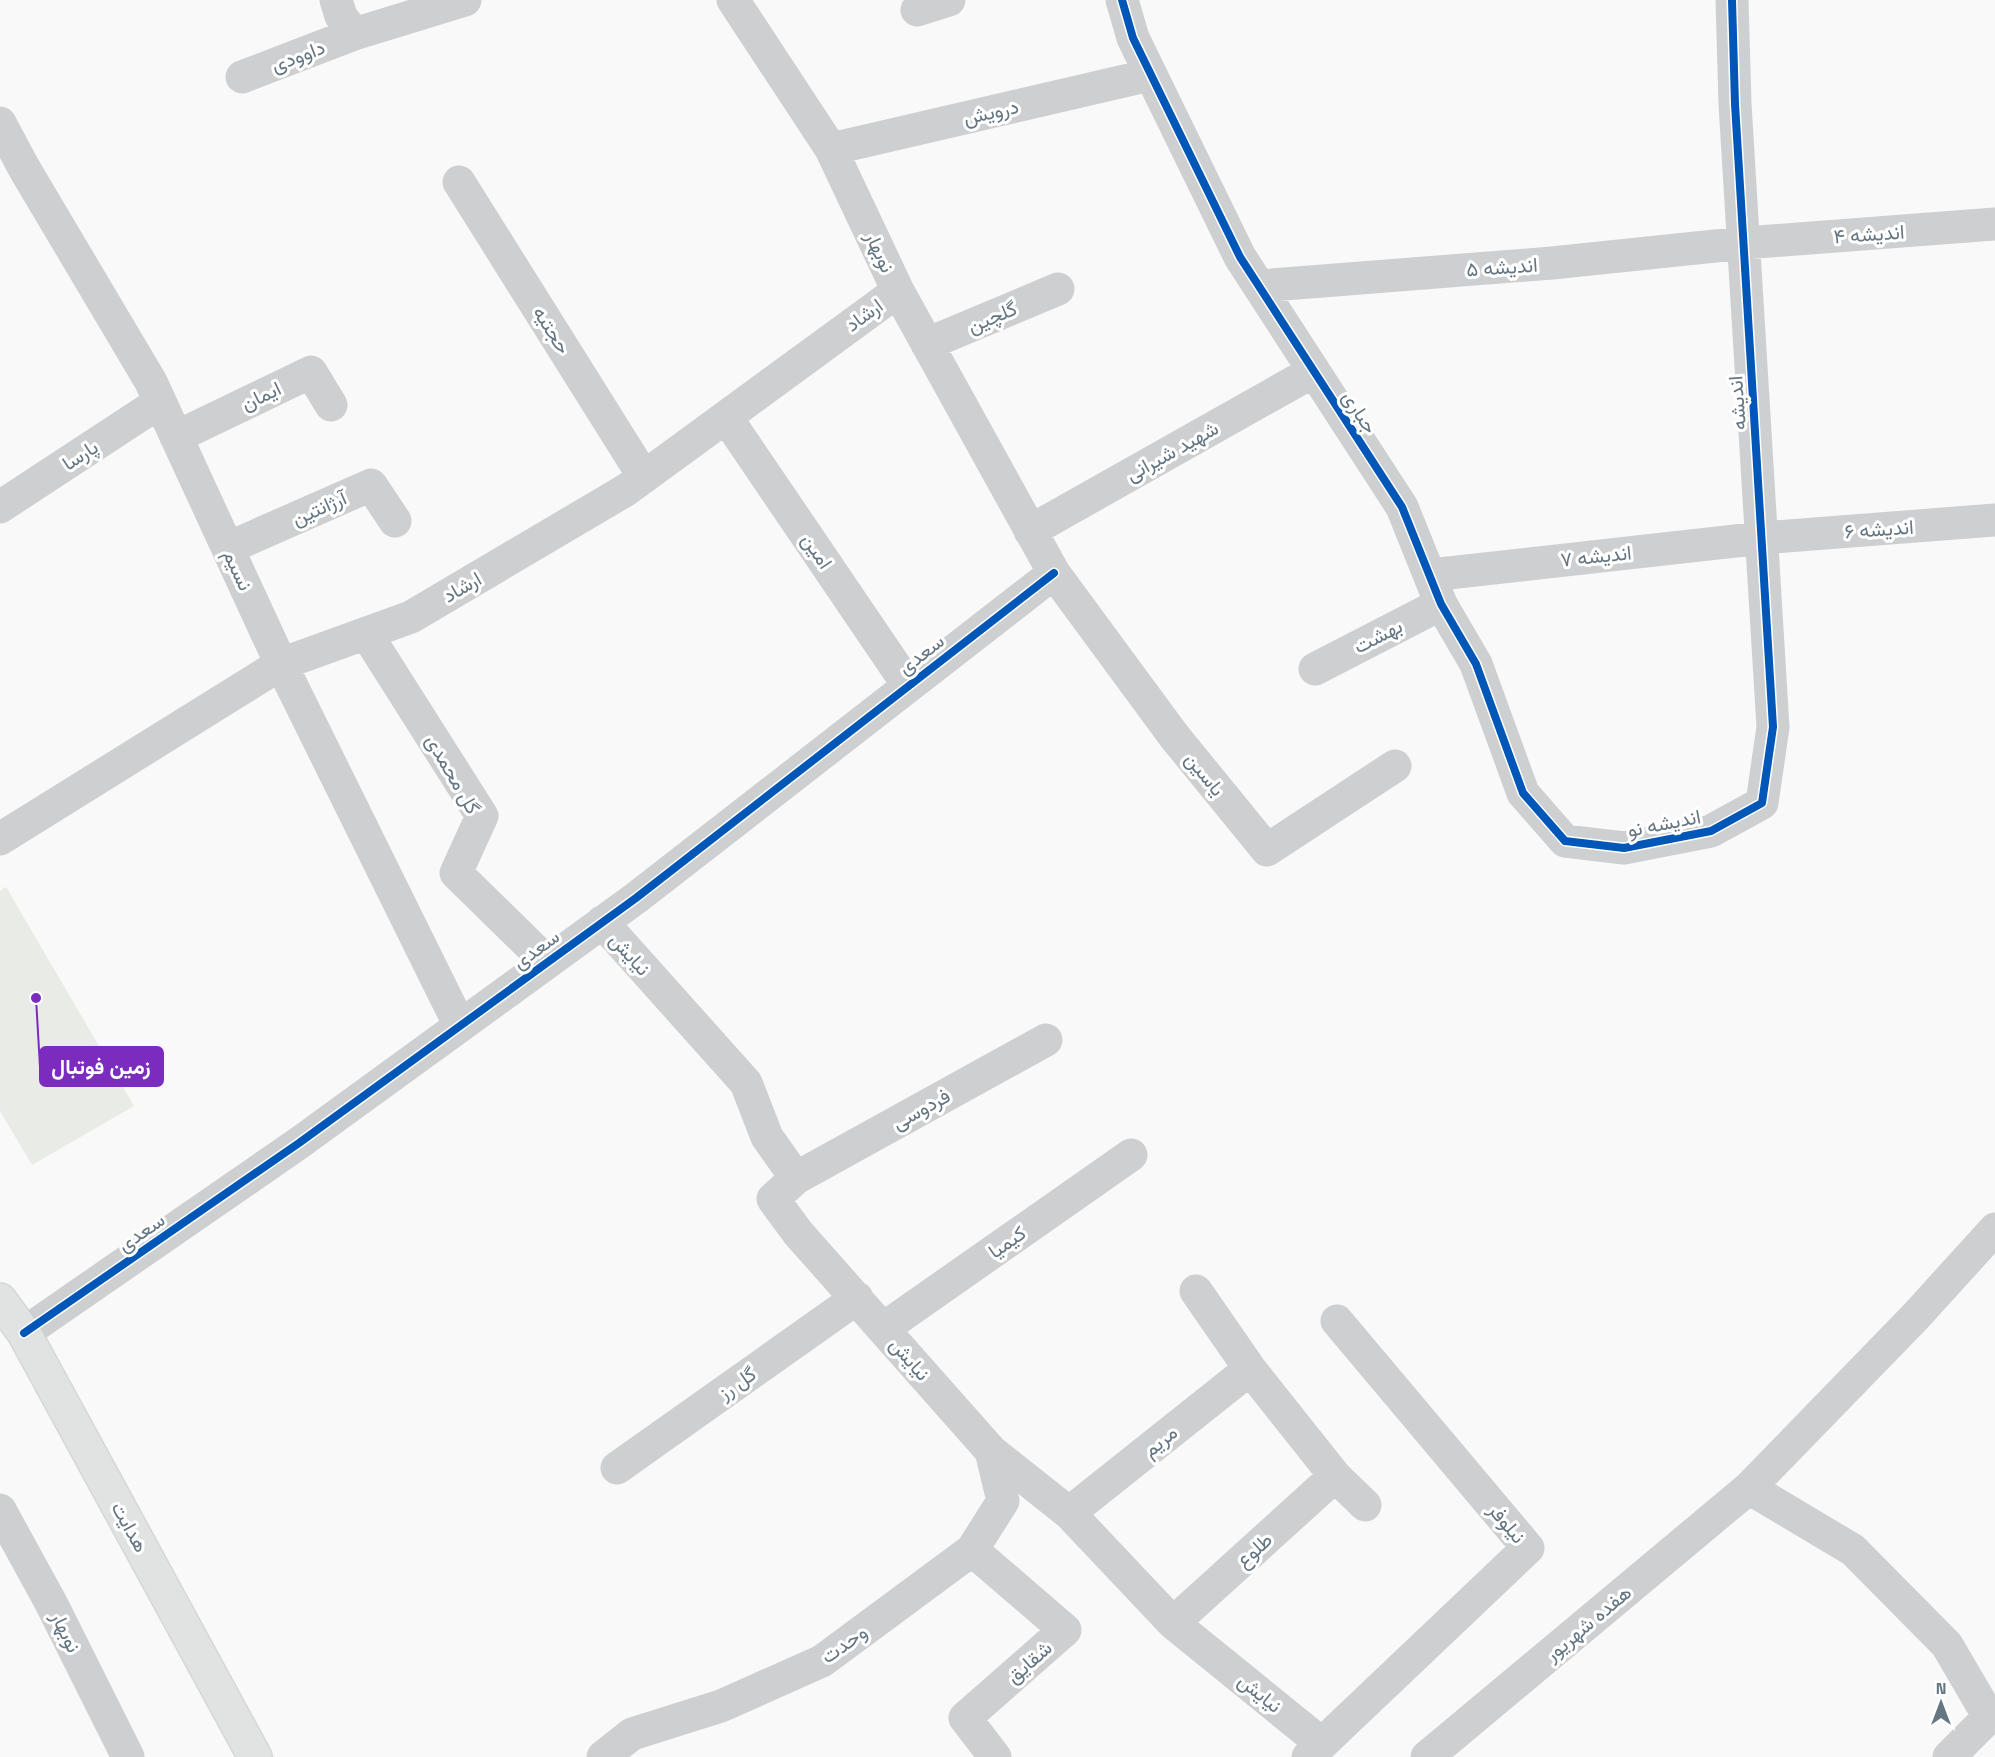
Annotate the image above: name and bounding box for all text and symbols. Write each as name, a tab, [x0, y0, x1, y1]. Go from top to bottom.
street label: داوودی	[267, 34, 329, 78]
street label: درویش	[961, 93, 1021, 131]
street label: اندیشه ۴	[1833, 219, 1905, 249]
street label: نوبهار	[859, 226, 901, 277]
street label: اندیشه ۵	[1465, 252, 1539, 282]
street label: ارشاد	[840, 293, 888, 337]
street label: گلچین	[963, 295, 1021, 340]
street label: حجتیه	[527, 301, 577, 359]
street label: ایمان	[237, 375, 285, 417]
street label: اندیشه	[1722, 375, 1752, 431]
street label: جباری	[1336, 385, 1384, 439]
street label: شهید شیرانی	[1121, 415, 1223, 487]
street label: پارسا	[57, 434, 103, 477]
street label: آرژانتین	[288, 484, 352, 531]
street label: اندیشه ۶	[1843, 514, 1915, 544]
street label: امین	[796, 528, 838, 574]
street label: اندیشه ۷	[1559, 539, 1633, 573]
street label: نسیم	[217, 545, 259, 595]
street label: ارشاد	[438, 566, 486, 608]
street label: بهشت	[1349, 613, 1407, 659]
street label: سعدی	[893, 628, 949, 680]
street label: گل محمدی	[420, 729, 486, 819]
street label: یاسین	[1179, 747, 1231, 801]
street label: اندیشه نو	[1625, 803, 1703, 843]
street label: سعدی	[507, 923, 565, 975]
street label: نیایش	[604, 927, 656, 981]
callout: زمین فوتبال	[40, 1047, 163, 1086]
text: زمین فوتبال	[51, 1053, 151, 1080]
street label: فردوسی	[887, 1082, 955, 1136]
street label: سعدی	[112, 1206, 170, 1258]
street label: کیمیا	[983, 1220, 1031, 1264]
street label: نیایش	[884, 1332, 936, 1386]
street label: گل رز	[712, 1361, 761, 1406]
street label: مریم	[1137, 1419, 1183, 1463]
street label: هدایت	[106, 1497, 154, 1557]
street label: نیلوفر	[1482, 1497, 1531, 1549]
street label: طلوع	[1230, 1527, 1278, 1574]
street label: هفده شهریور	[1538, 1579, 1637, 1667]
street label: نوبهار	[45, 1606, 87, 1657]
street label: وحدت	[816, 1619, 872, 1669]
street label: شقایق	[1001, 1635, 1057, 1689]
street label: نیایش	[1233, 1667, 1287, 1719]
north arrow	[1911, 1673, 1971, 1733]
text: N	[1936, 1678, 1946, 1699]

